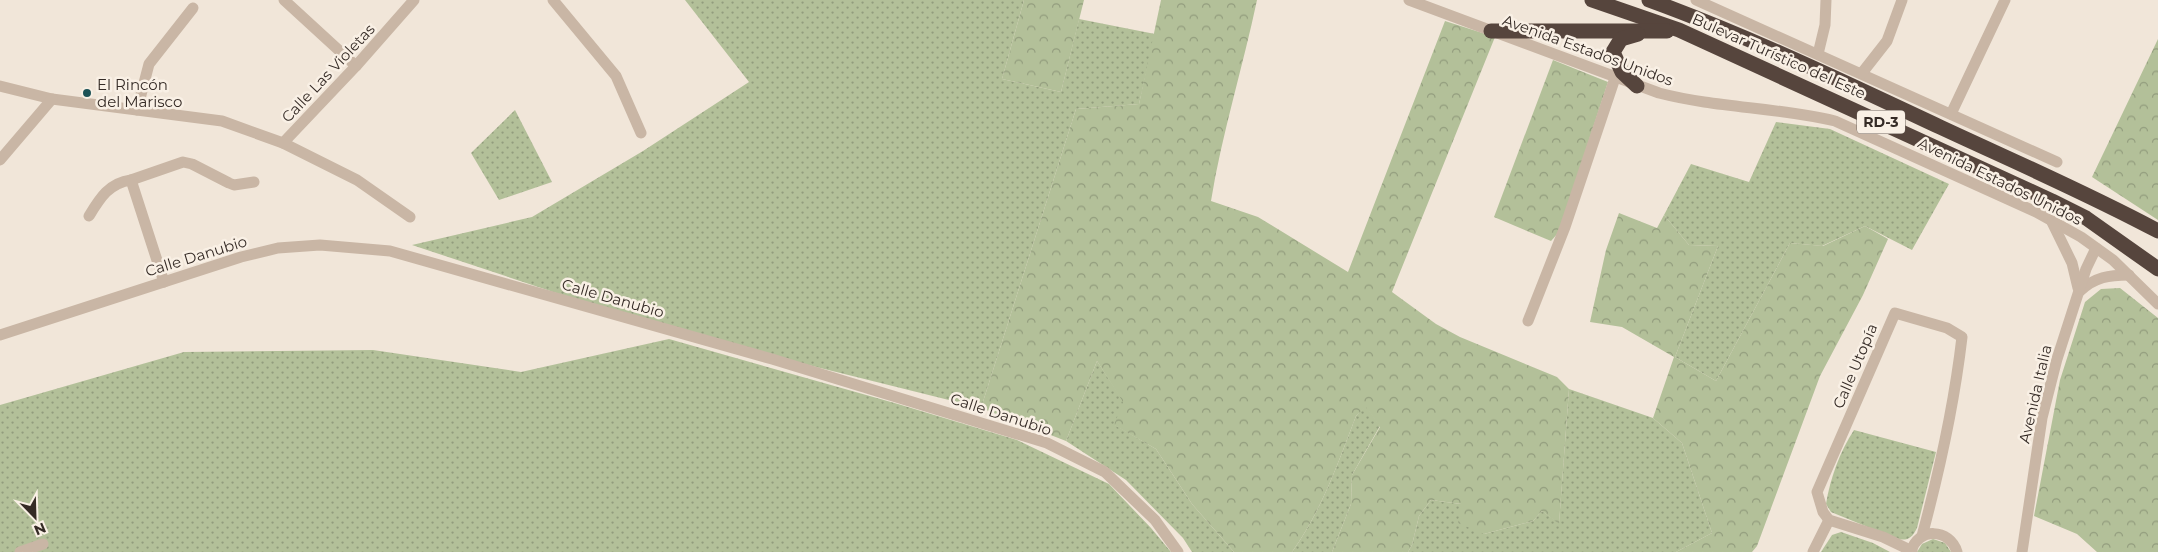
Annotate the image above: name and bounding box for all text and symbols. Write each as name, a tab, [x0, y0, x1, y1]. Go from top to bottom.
street label: Bulevar Turístico del Este	[1689, 9, 1869, 103]
street label: Avenida Estados Unidos	[1500, 10, 1676, 90]
street label: Calle Las Violetas	[277, 20, 379, 126]
place label: El Rincón del Marisco	[97, 75, 182, 111]
marker: El Rincón del Marisco	[81, 87, 93, 99]
road number: RD-3	[1857, 110, 1905, 134]
street label: Avenida Estados Unidos	[1915, 133, 2085, 229]
street label: Calle Danubio	[143, 231, 249, 281]
street label: Calle Danubio	[560, 274, 666, 322]
street label: Calle Utopía	[1829, 321, 1881, 411]
street label: Avenida Italia	[2014, 343, 2056, 445]
street label: Calle Danubio	[948, 389, 1054, 439]
north arrow	[10, 492, 60, 542]
text: N	[31, 518, 49, 539]

